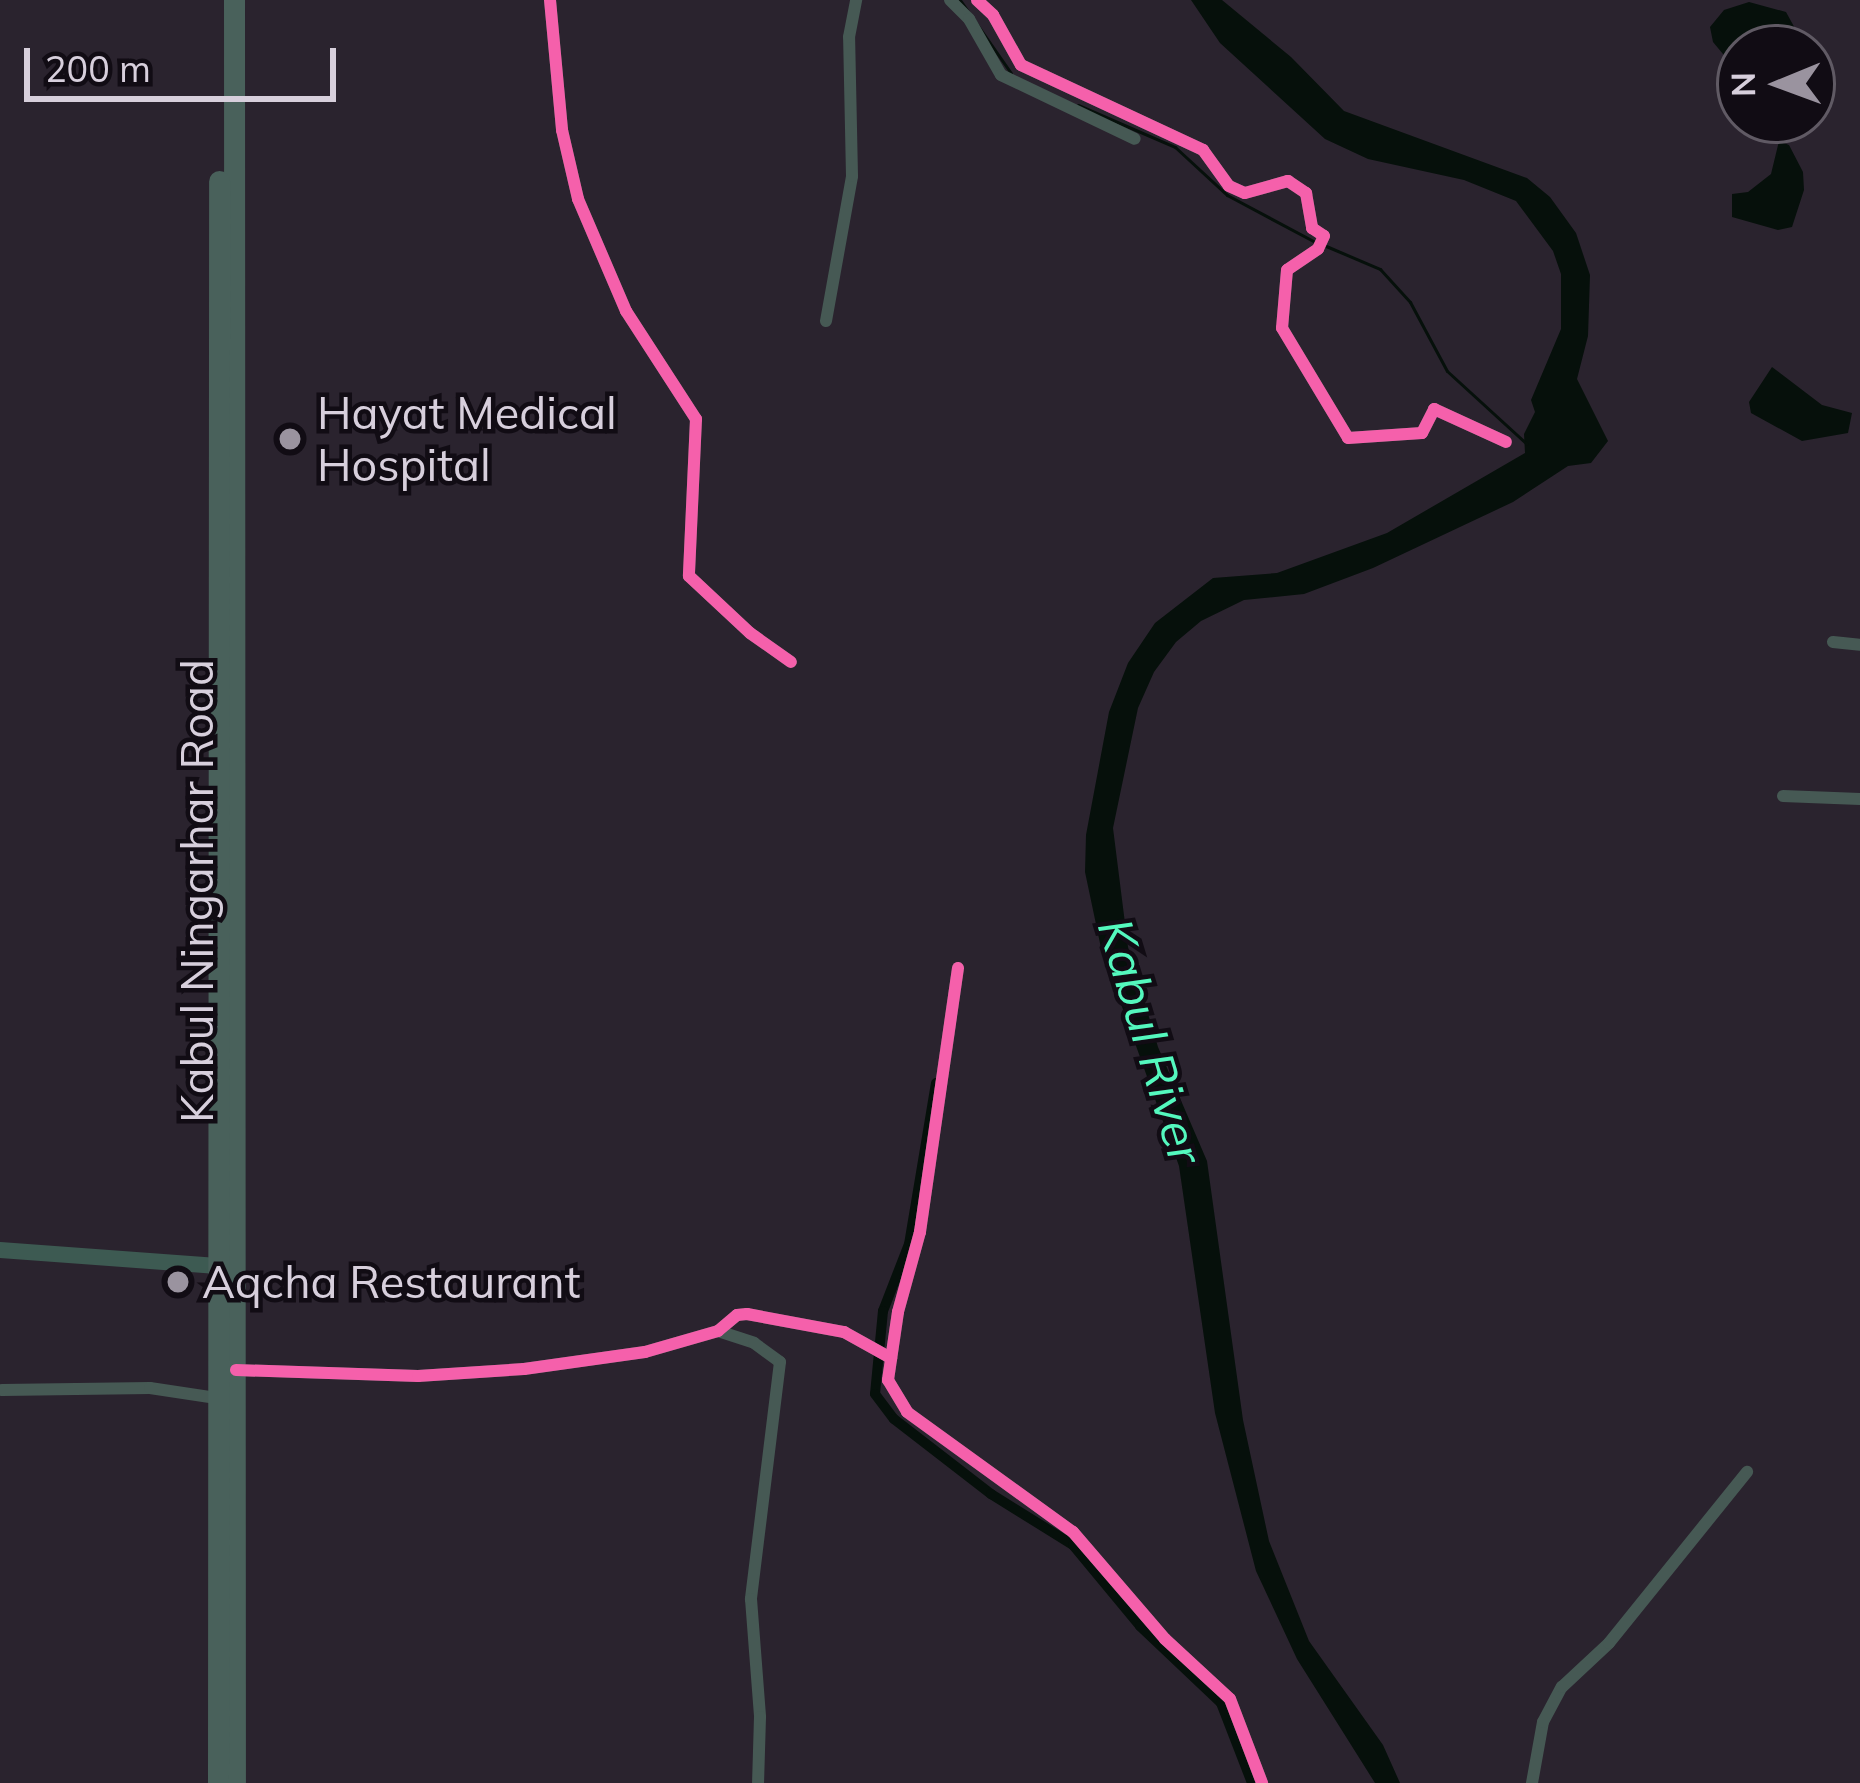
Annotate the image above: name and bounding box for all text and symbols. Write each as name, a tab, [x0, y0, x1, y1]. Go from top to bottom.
scale bar	[30, 24, 342, 98]
north arrow	[1716, 24, 1836, 144]
text: 200 m	[45, 46, 151, 91]
text: N	[1722, 72, 1763, 97]
place label: Hayat Medical Hospital	[317, 386, 617, 492]
marker: Hayat Medical Hospital	[274, 423, 306, 455]
street label: Kabul Ningarhar Road	[170, 659, 224, 1123]
water label: Kabul River	[1086, 912, 1216, 1170]
place label: Aqcha Restaurant	[202, 1255, 580, 1309]
marker: Aqcha Restaurant	[165, 1269, 191, 1295]

